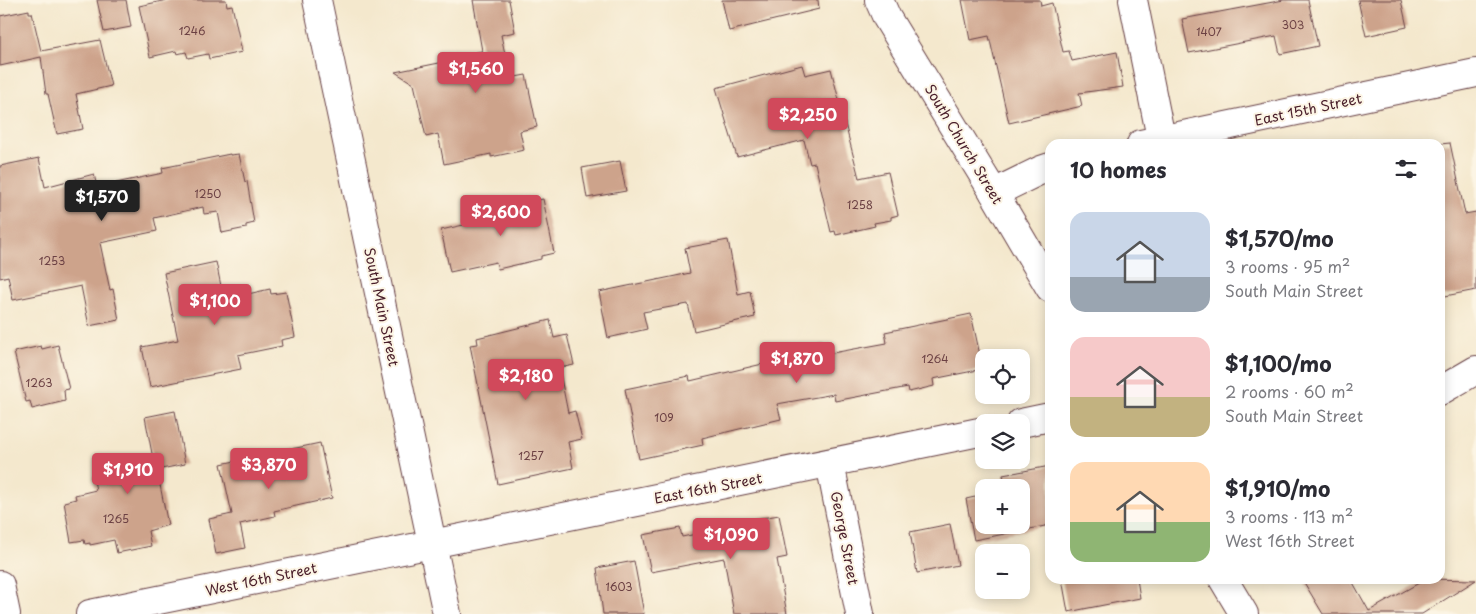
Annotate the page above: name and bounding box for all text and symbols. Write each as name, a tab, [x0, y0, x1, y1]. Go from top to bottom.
house number: 303	[1282, 16, 1304, 33]
house number: 1246	[179, 22, 205, 39]
house number: 1407	[1196, 23, 1222, 40]
pin: $1,560	[435, 52, 517, 94]
text: $1,560	[448, 56, 504, 80]
street label: South Church Street	[920, 80, 1008, 208]
street label: East 15th Street	[1252, 87, 1364, 131]
pin: $2,250	[767, 98, 849, 140]
text: $2,250	[779, 102, 837, 126]
text: 10 homes	[1070, 153, 1167, 185]
icon: filters	[1392, 155, 1420, 183]
pin: $1,570	[61, 180, 143, 222]
text: $1,570	[76, 184, 128, 208]
house number: 1250	[195, 185, 221, 202]
pin: $2,600	[460, 194, 542, 237]
house number: 1258	[847, 196, 873, 213]
text: $2,600	[471, 199, 531, 223]
text: $1,570/mo	[1225, 222, 1334, 254]
icon: home	[1110, 232, 1170, 292]
street label: South Main Street	[359, 246, 405, 369]
house number: 1253	[39, 252, 65, 269]
text: 3 rooms · 95 m²	[1225, 254, 1350, 278]
text: South Main Street	[1225, 278, 1363, 302]
pin: $1,100	[174, 284, 256, 326]
text: $1,100	[189, 288, 241, 312]
pin: $1,870	[756, 342, 838, 384]
text: $1,870	[771, 346, 823, 370]
text: $1,100/mo	[1225, 347, 1332, 379]
map controls	[975, 349, 1030, 599]
button: locate	[975, 349, 1030, 404]
house number: 1264	[921, 350, 949, 367]
icon: home	[1110, 357, 1170, 417]
pin: $2,180	[485, 358, 567, 401]
text: $2,180	[499, 363, 553, 387]
house number: 1263	[26, 374, 52, 391]
text: 2 rooms · 60 m²	[1225, 379, 1354, 403]
text: South Main Street	[1225, 403, 1363, 427]
house number: 109	[654, 409, 674, 426]
button: layers	[975, 414, 1030, 469]
house number: 1257	[518, 447, 544, 464]
pin: $3,870	[228, 448, 310, 490]
pin: $1,910	[87, 452, 169, 495]
text: $3,870	[241, 452, 297, 476]
text: $1,910	[103, 457, 153, 481]
street label: East 16th Street	[652, 467, 764, 509]
text: $1,910/mo	[1225, 472, 1330, 504]
button: +	[975, 479, 1030, 534]
icon: home	[1110, 482, 1170, 542]
street label: George Street	[826, 489, 864, 587]
text: 3 rooms · 113 m²	[1225, 504, 1353, 528]
house number: 1265	[103, 510, 129, 527]
pin: $1,090	[690, 518, 772, 560]
text: $1,090	[704, 522, 758, 546]
text: West 16th Street	[1225, 528, 1355, 552]
button: −	[975, 544, 1030, 599]
street label: West 16th Street	[203, 557, 319, 601]
house number: 1603	[605, 578, 633, 595]

